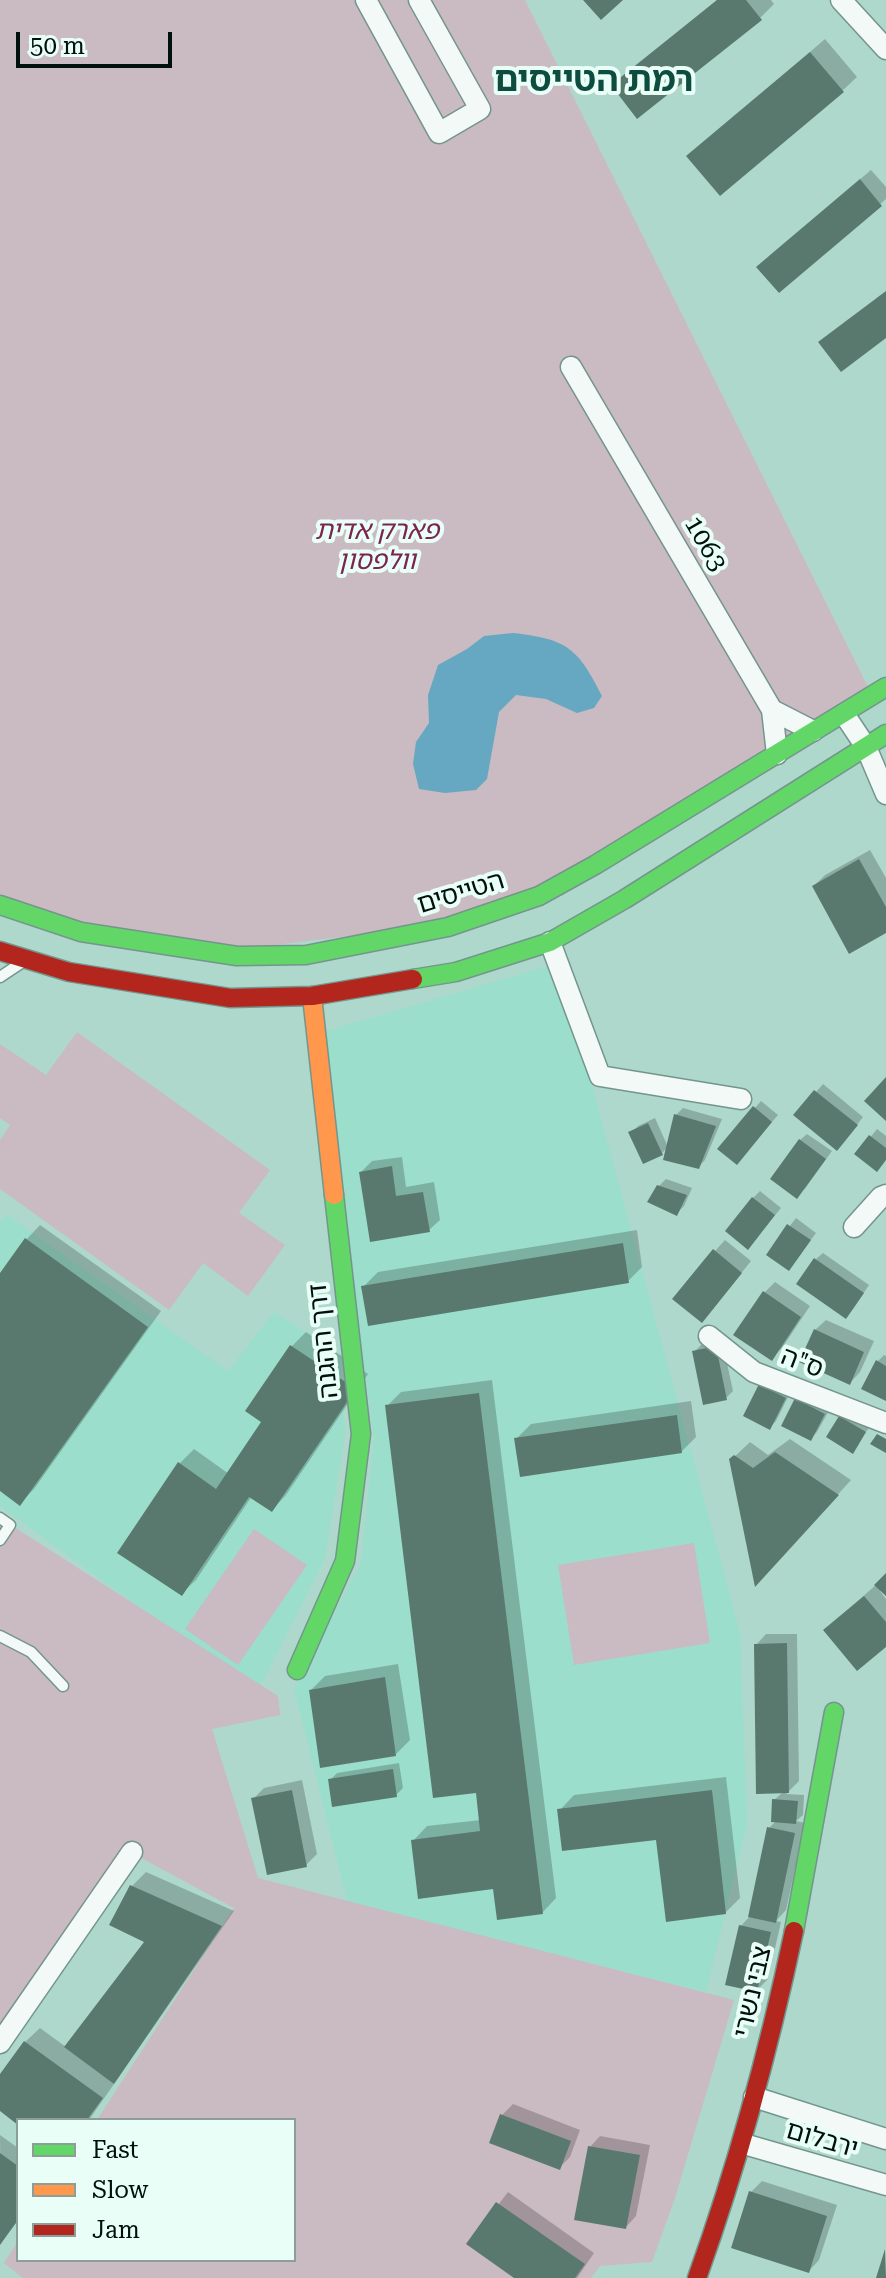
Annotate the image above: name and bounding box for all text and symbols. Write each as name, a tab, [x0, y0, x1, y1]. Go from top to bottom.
scale bar	[20, 16, 176, 66]
text: 50 m	[30, 32, 85, 60]
district label: רמת הטייסים	[494, 61, 694, 101]
street label: 1063	[677, 511, 733, 577]
park label: פארק אדית וולפסון	[315, 515, 439, 576]
street label: הטייסים	[414, 865, 508, 921]
street label: דרך ההגנה	[302, 1282, 346, 1400]
street label: ס"ה	[776, 1341, 828, 1385]
street label: צבי נשרי	[727, 1943, 779, 2041]
street label: ירבלום	[782, 2115, 862, 2165]
legend	[16, 2118, 296, 2262]
text: Fast	[92, 2136, 139, 2164]
text: Slow	[92, 2176, 148, 2204]
text: Jam	[92, 2216, 140, 2244]

